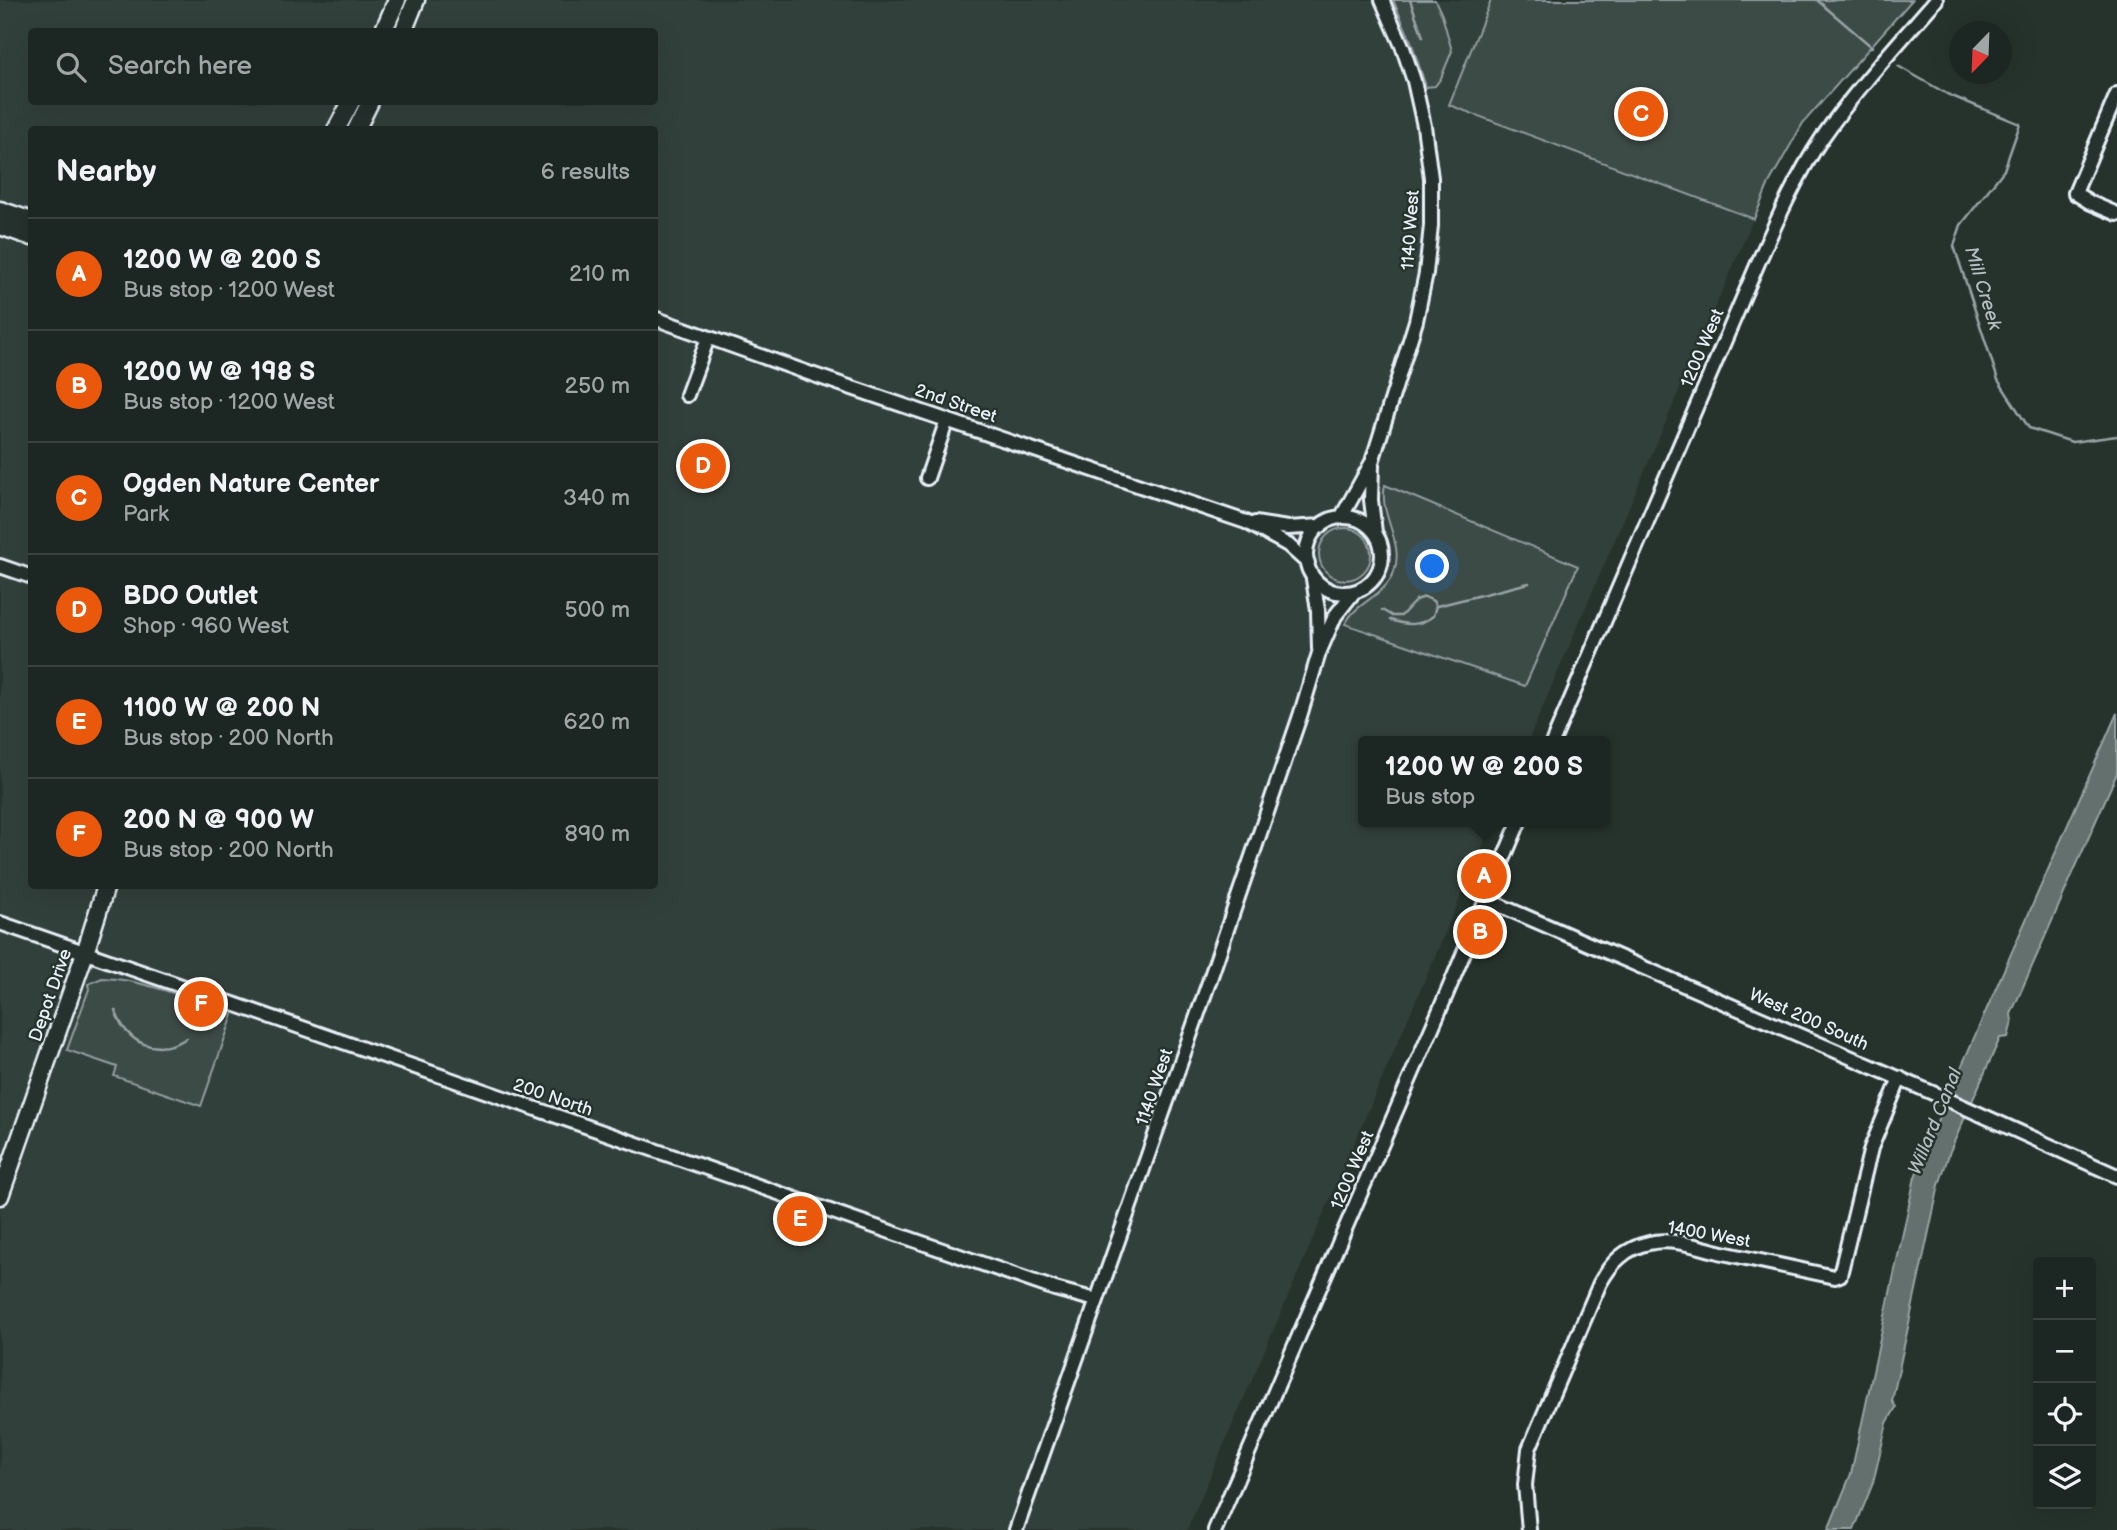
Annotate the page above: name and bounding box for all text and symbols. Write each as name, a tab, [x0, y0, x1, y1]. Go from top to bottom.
north arrow	[1949, 21, 2012, 84]
search box	[28, 28, 658, 105]
icon: search	[52, 48, 90, 86]
text: Search here	[108, 51, 252, 82]
pin: C	[1618, 88, 1664, 140]
text: Nearby	[56, 154, 156, 190]
text: 6 results	[541, 158, 630, 186]
street label: 1140 West	[1397, 189, 1424, 271]
water label: Mill Creek	[1959, 244, 2006, 334]
text: 1200 W @ 200 S	[123, 245, 321, 276]
text: A	[72, 260, 86, 288]
text: 210 m	[569, 260, 630, 288]
text: Bus stop · 1200 West	[123, 276, 335, 304]
street label: 1200 West	[1677, 305, 1729, 391]
text: 1200 W @ 198 S	[123, 357, 315, 388]
text: B	[71, 372, 87, 400]
text: 250 m	[564, 372, 630, 400]
street label: 2nd Street	[912, 380, 1000, 427]
text: Bus stop · 1200 West	[123, 388, 335, 416]
pin: D	[680, 440, 726, 492]
text: Ogden Nature Center	[123, 469, 379, 500]
text: C	[71, 484, 87, 512]
text: 340 m	[563, 484, 630, 512]
text: Park	[123, 500, 169, 528]
your location	[1415, 549, 1449, 583]
text: BDO Outlet	[123, 581, 258, 612]
text: D	[71, 596, 87, 624]
text: 500 m	[565, 596, 630, 624]
text: Shop · 960 West	[123, 612, 289, 640]
text: 1100 W @ 200 N	[123, 693, 320, 724]
text: E	[72, 708, 86, 736]
text: 620 m	[564, 708, 630, 736]
text: Bus stop · 200 North	[123, 724, 334, 752]
popup	[1358, 736, 1610, 827]
text: 1200 W @ 200 S	[1385, 752, 1583, 783]
text: Bus stop	[1385, 783, 1475, 811]
text: 200 N @ 900 W	[123, 805, 314, 836]
text: F	[72, 820, 86, 848]
text: 890 m	[565, 820, 630, 848]
text: Bus stop · 200 North	[123, 836, 334, 864]
pin: A	[1461, 850, 1507, 902]
pin: B	[1457, 906, 1503, 958]
street label: Depot Drive	[25, 946, 76, 1044]
pin: F	[178, 978, 224, 1030]
street label: West 200 South	[1746, 984, 1872, 1055]
street label: 1140 West	[1131, 1045, 1178, 1128]
water label: Willard Canal	[1904, 1064, 1967, 1178]
street label: 200 North	[510, 1074, 595, 1121]
street label: 1200 West	[1327, 1127, 1379, 1213]
pin: E	[777, 1193, 823, 1245]
street label: 1400 West	[1666, 1217, 1752, 1252]
map controls	[2033, 1257, 2096, 1509]
button: +	[2033, 1257, 2096, 1320]
button: −	[2033, 1320, 2096, 1383]
button: locate	[2033, 1383, 2096, 1446]
button: layers	[2033, 1446, 2096, 1509]

